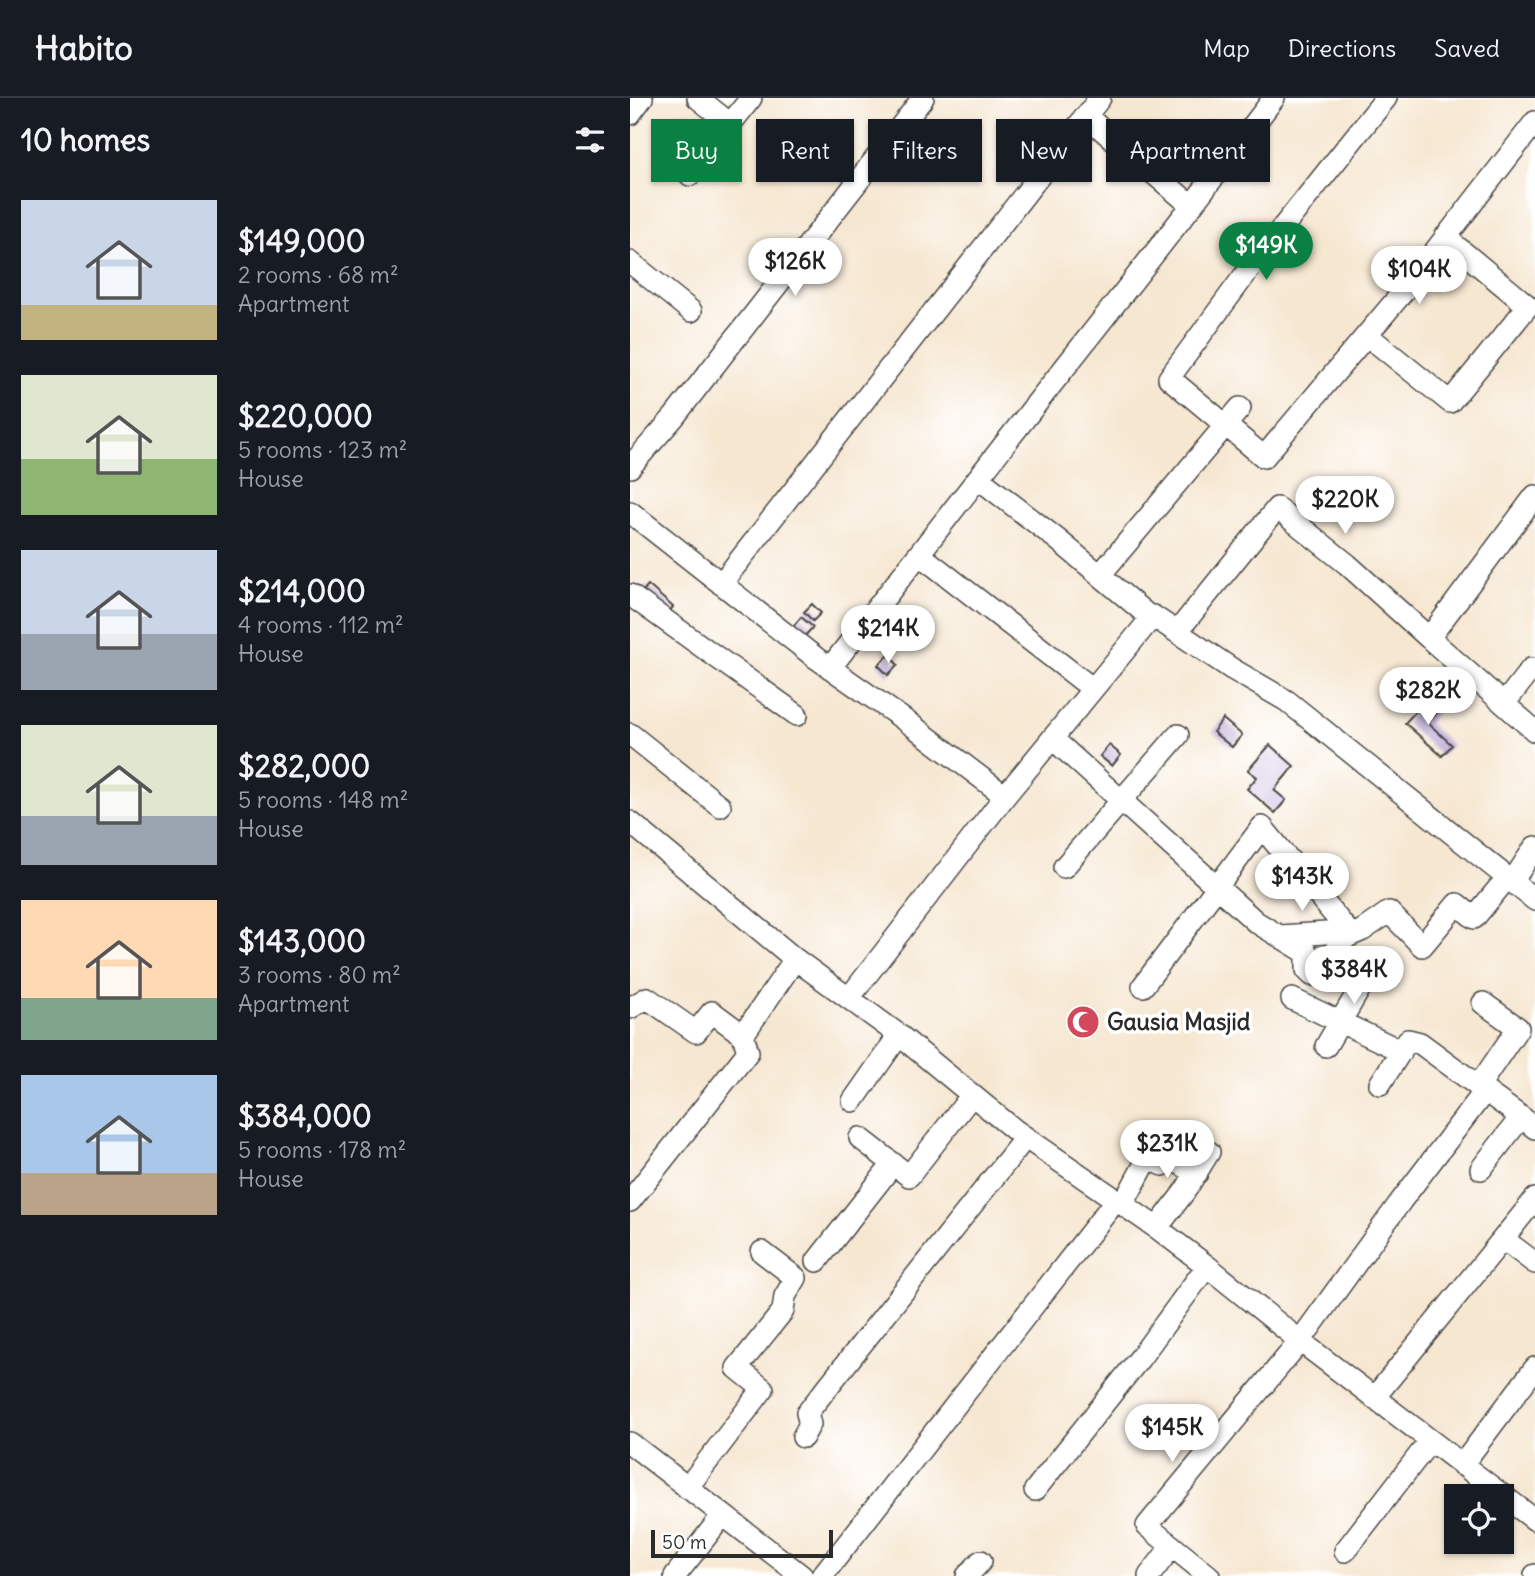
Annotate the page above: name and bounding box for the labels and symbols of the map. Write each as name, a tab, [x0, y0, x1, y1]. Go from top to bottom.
pin: $149K	[1217, 222, 1315, 282]
pin: $126K	[746, 238, 844, 298]
pin: $104K	[1370, 246, 1468, 306]
pin: $220K	[1296, 476, 1394, 536]
pin: $214K	[839, 606, 937, 665]
pin: $282K	[1379, 668, 1477, 727]
pin: $143K	[1253, 854, 1351, 913]
pin: $384K	[1305, 946, 1403, 1006]
mosque icon: Gausia Masjid	[1064, 1003, 1102, 1041]
place label: Gausia Masjid	[1107, 1007, 1251, 1036]
pin: $231K	[1118, 1121, 1216, 1180]
pin: $145K	[1123, 1404, 1221, 1464]
scale bar	[651, 1527, 833, 1559]

